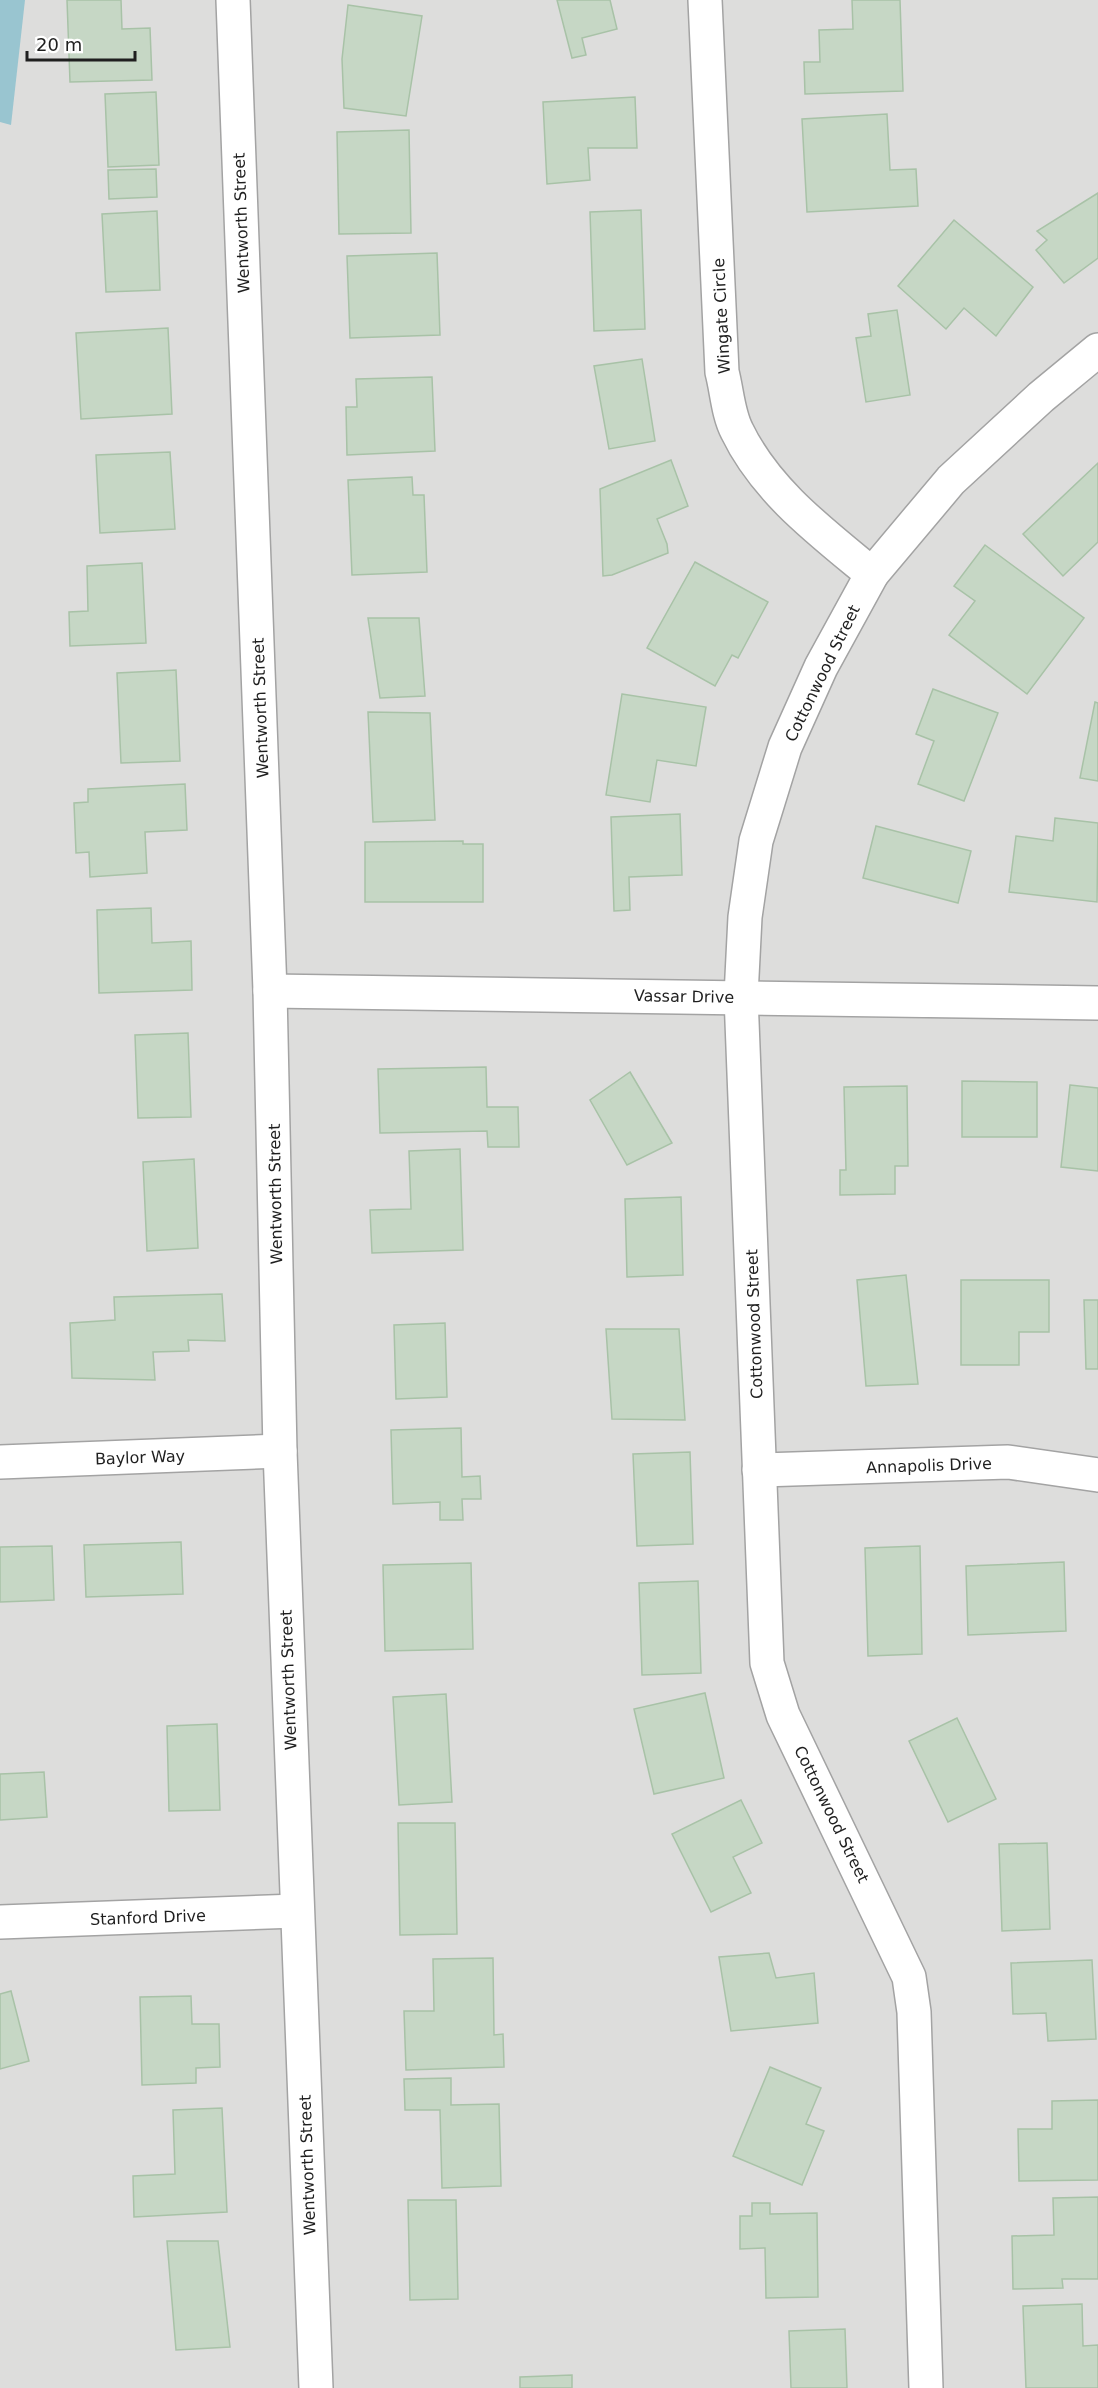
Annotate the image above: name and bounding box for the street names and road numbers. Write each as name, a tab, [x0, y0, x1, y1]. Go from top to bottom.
street label: Wentworth Street	[230, 152, 253, 294]
street label: Wingate Circle	[709, 257, 734, 374]
street label: Cottonwood Street	[781, 602, 864, 745]
street label: Wentworth Street	[249, 637, 272, 779]
street label: Vassar Drive	[634, 986, 734, 1007]
street label: Wentworth Street	[265, 1123, 286, 1265]
street label: Cottonwood Street	[742, 1249, 767, 1399]
street label: Baylor Way	[95, 1446, 185, 1469]
street label: Annapolis Drive	[866, 1454, 992, 1477]
street label: Wentworth Street	[277, 1609, 300, 1751]
street label: Cottonwood Street	[790, 1743, 873, 1886]
street label: Stanford Drive	[90, 1906, 206, 1929]
street label: Wentworth Street	[296, 2094, 319, 2236]

